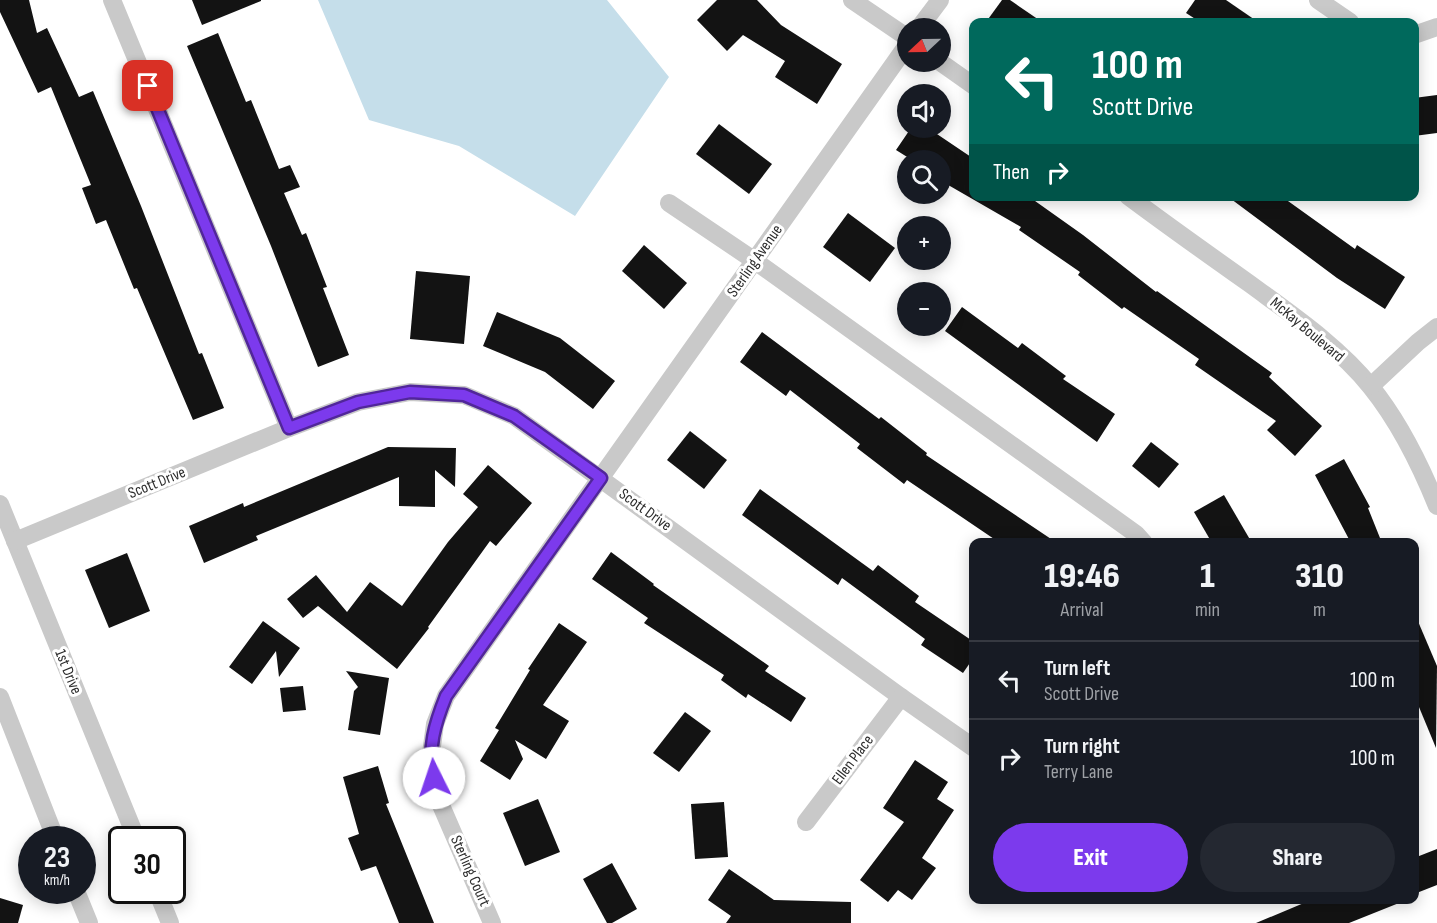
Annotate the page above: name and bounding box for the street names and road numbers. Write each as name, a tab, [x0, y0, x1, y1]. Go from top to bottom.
street label: Sterling Avenue	[723, 221, 787, 301]
street label: McKay Boulevard	[1266, 294, 1348, 366]
street label: Scott Drive	[126, 463, 188, 503]
street label: Scott Drive	[615, 485, 675, 535]
street label: 1st Drive	[50, 647, 86, 697]
street label: Ellen Place	[828, 732, 878, 788]
street label: Sterling Court	[446, 833, 494, 909]

